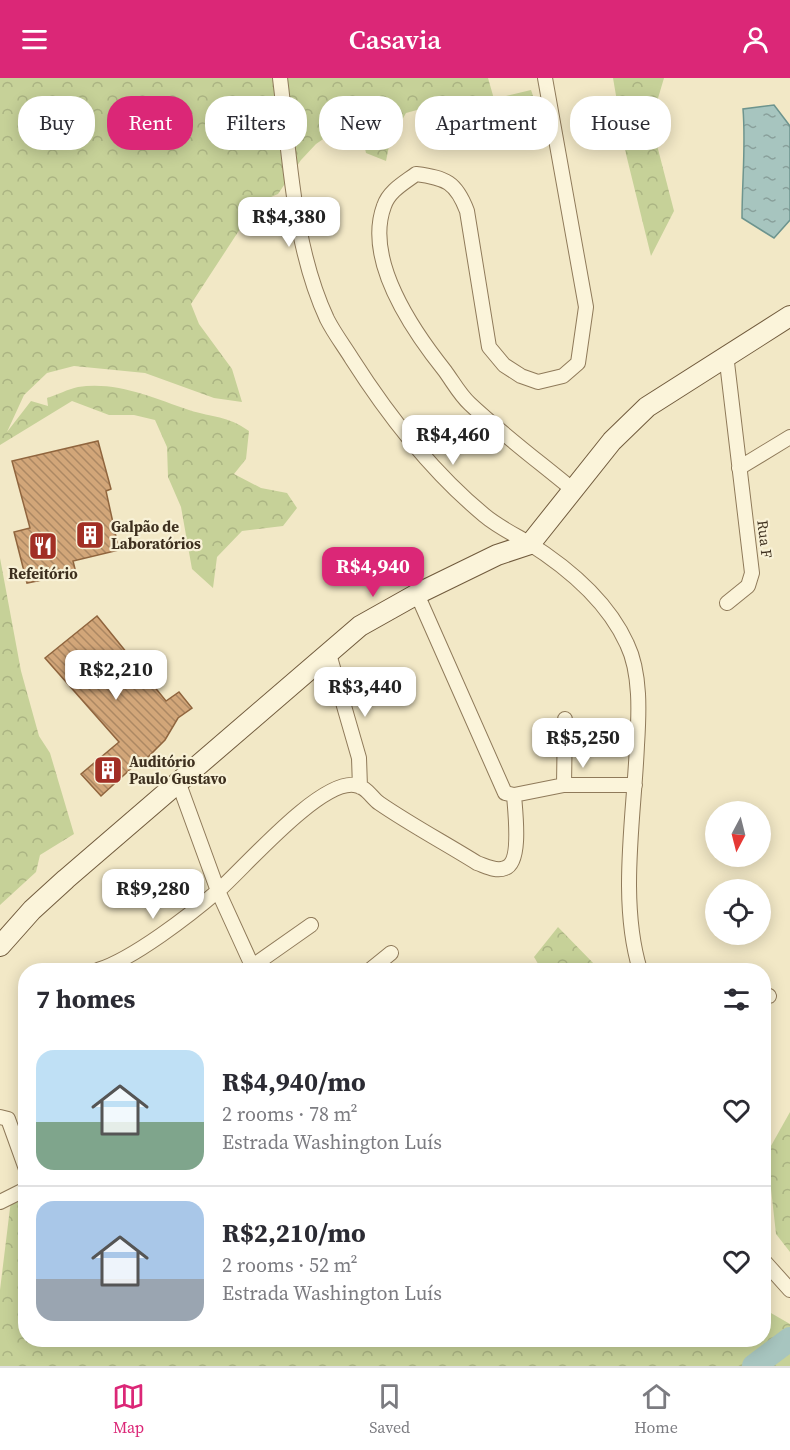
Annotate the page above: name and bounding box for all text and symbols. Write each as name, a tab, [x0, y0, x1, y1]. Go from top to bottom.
text: Casavia	[349, 21, 441, 58]
icon: menu	[18, 23, 51, 56]
icon: person	[739, 23, 772, 56]
chip: Buy	[18, 96, 95, 150]
chip: Rent	[107, 96, 193, 150]
chip: Filters	[205, 96, 307, 150]
chip: New	[319, 96, 403, 150]
chip: Apartment	[415, 96, 558, 150]
chip: House	[570, 96, 671, 150]
pin: R$4,380	[234, 197, 344, 248]
text: R$4,380	[252, 202, 326, 230]
pin: R$4,460	[398, 415, 508, 466]
text: R$4,460	[416, 420, 490, 448]
place label: Galpão de Laboratórios	[111, 516, 201, 554]
building icon: Galpão de Laboratórios	[74, 519, 106, 551]
street label: Rua F	[752, 519, 778, 560]
restaurant icon: Refeitório	[27, 530, 59, 562]
pin: R$4,940	[318, 547, 428, 598]
text: R$4,940	[336, 552, 410, 580]
place label: Refeitório	[8, 563, 78, 584]
pin: R$2,210	[61, 650, 171, 701]
text: R$2,210	[79, 655, 153, 683]
pin: R$3,440	[310, 667, 420, 718]
text: R$3,440	[328, 672, 402, 700]
pin: R$5,250	[528, 718, 638, 769]
text: R$5,250	[546, 723, 620, 751]
place label: Auditório Paulo Gustavo	[129, 751, 227, 789]
building icon: Auditório Paulo Gustavo	[92, 754, 124, 786]
north arrow	[705, 801, 771, 867]
map controls	[705, 801, 771, 945]
pin: R$9,280	[98, 869, 208, 920]
text: R$9,280	[116, 874, 190, 902]
button: locate	[705, 879, 771, 945]
text: 7 homes	[36, 981, 135, 1017]
icon: filters	[720, 983, 753, 1016]
text: R$4,940/mo	[222, 1064, 366, 1100]
icon: home	[84, 1074, 156, 1146]
icon: heart	[720, 1094, 753, 1127]
text: 2 rooms · 78 m²	[222, 1100, 358, 1128]
text: Estrada Washington Luís	[222, 1128, 442, 1156]
text: R$2,210/mo	[222, 1215, 366, 1251]
icon: home	[84, 1225, 156, 1297]
icon: heart	[720, 1245, 753, 1278]
text: 2 rooms · 52 m²	[222, 1251, 358, 1279]
text: Estrada Washington Luís	[222, 1279, 442, 1307]
tab: Map	[112, 1380, 145, 1438]
tab: Saved	[369, 1380, 410, 1438]
tab: Home	[634, 1380, 678, 1438]

